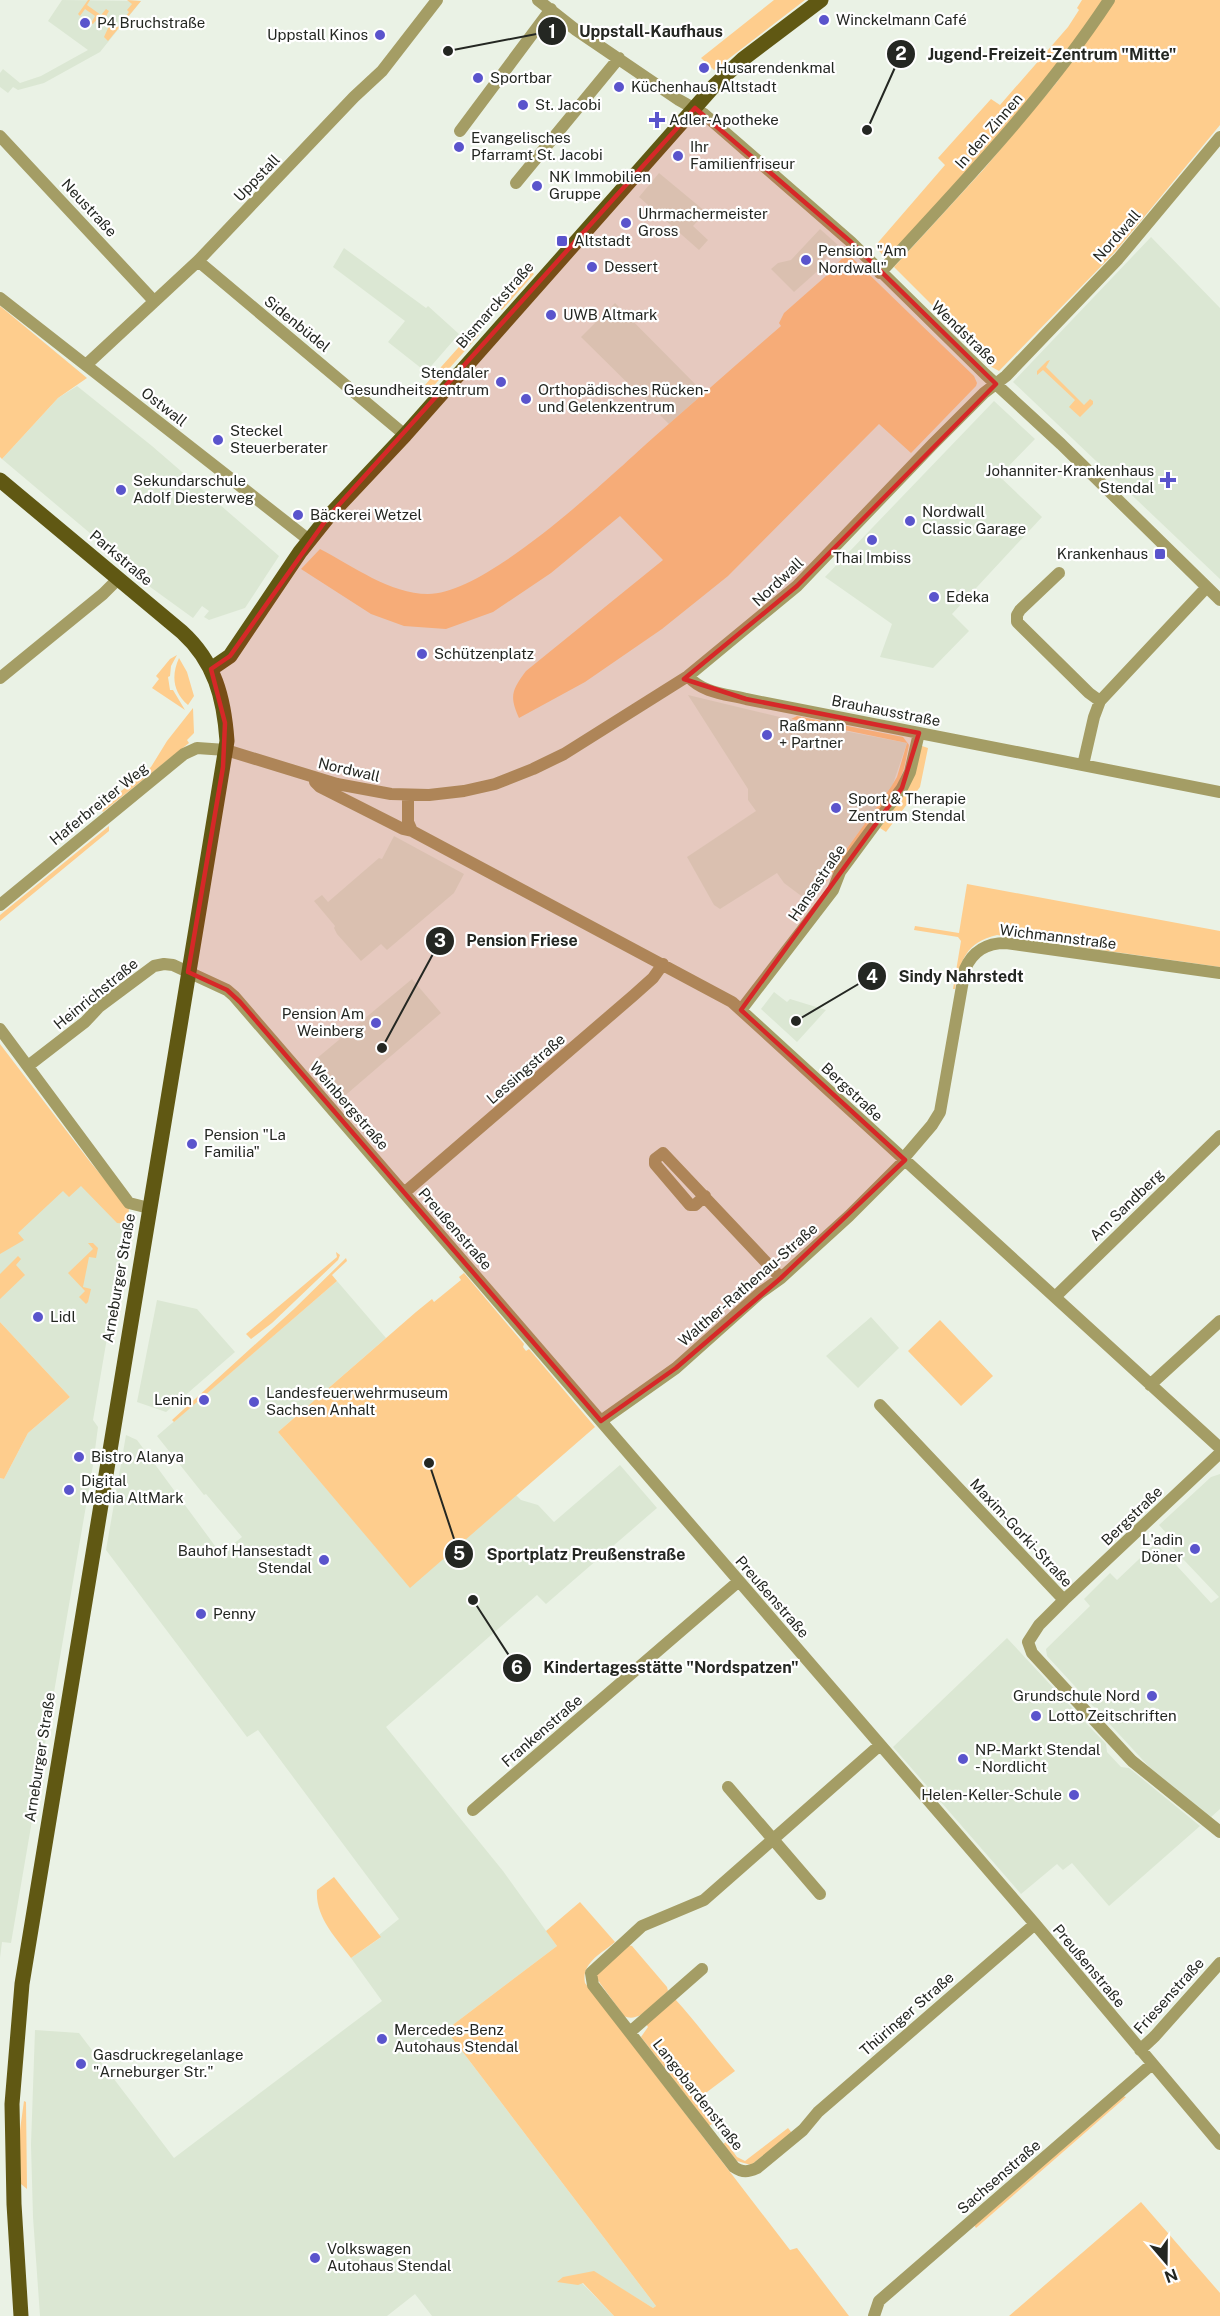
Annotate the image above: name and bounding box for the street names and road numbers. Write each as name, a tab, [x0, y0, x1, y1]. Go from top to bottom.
street label: In den Zinnen	[951, 90, 1026, 172]
street label: Uppstall	[230, 151, 283, 205]
street label: Neustraße	[58, 175, 120, 240]
street label: Nordwall	[1090, 206, 1144, 265]
street label: Bismarckstraße	[452, 258, 537, 351]
street label: Sidenbüdel	[261, 292, 334, 355]
street label: Wendstraße	[928, 297, 1001, 368]
street label: Ostwall	[138, 384, 190, 430]
street label: Parkstraße	[87, 527, 156, 589]
street label: Nordwall	[749, 554, 807, 609]
street label: Brauhausstraße	[830, 692, 942, 729]
street label: Nordwall	[316, 754, 382, 785]
street label: Haferbreiter Weg	[46, 759, 151, 848]
street label: Hansastraße	[785, 841, 848, 924]
street label: Wichmannstraße	[999, 921, 1118, 952]
street label: Heinrichstraße	[50, 955, 141, 1033]
street label: Lessingstraße	[483, 1030, 568, 1107]
street label: Weinbergstraße	[306, 1058, 392, 1153]
street label: Bergstraße	[818, 1059, 887, 1124]
street label: Am Sandberg	[1086, 1165, 1167, 1244]
street label: Preußenstraße	[415, 1184, 496, 1273]
street label: Arneburger Straße	[99, 1212, 138, 1344]
street label: Walther-Rathenau-Straße	[675, 1220, 821, 1350]
street label: Maxim-Gorki-Straße	[967, 1475, 1076, 1590]
street label: Bergstraße	[1098, 1483, 1166, 1549]
street label: Preußenstraße	[732, 1552, 813, 1641]
street label: Arneburger Straße	[21, 1691, 58, 1823]
street label: Frankenstraße	[498, 1691, 585, 1770]
street label: Preußenstraße	[1050, 1921, 1129, 2011]
street label: Friesenstraße	[1130, 1954, 1207, 2037]
street label: Thüringer Straße	[856, 1968, 957, 2059]
street label: Langobardenstraße	[650, 2036, 747, 2154]
street label: Sachsenstraße	[954, 2136, 1044, 2217]

